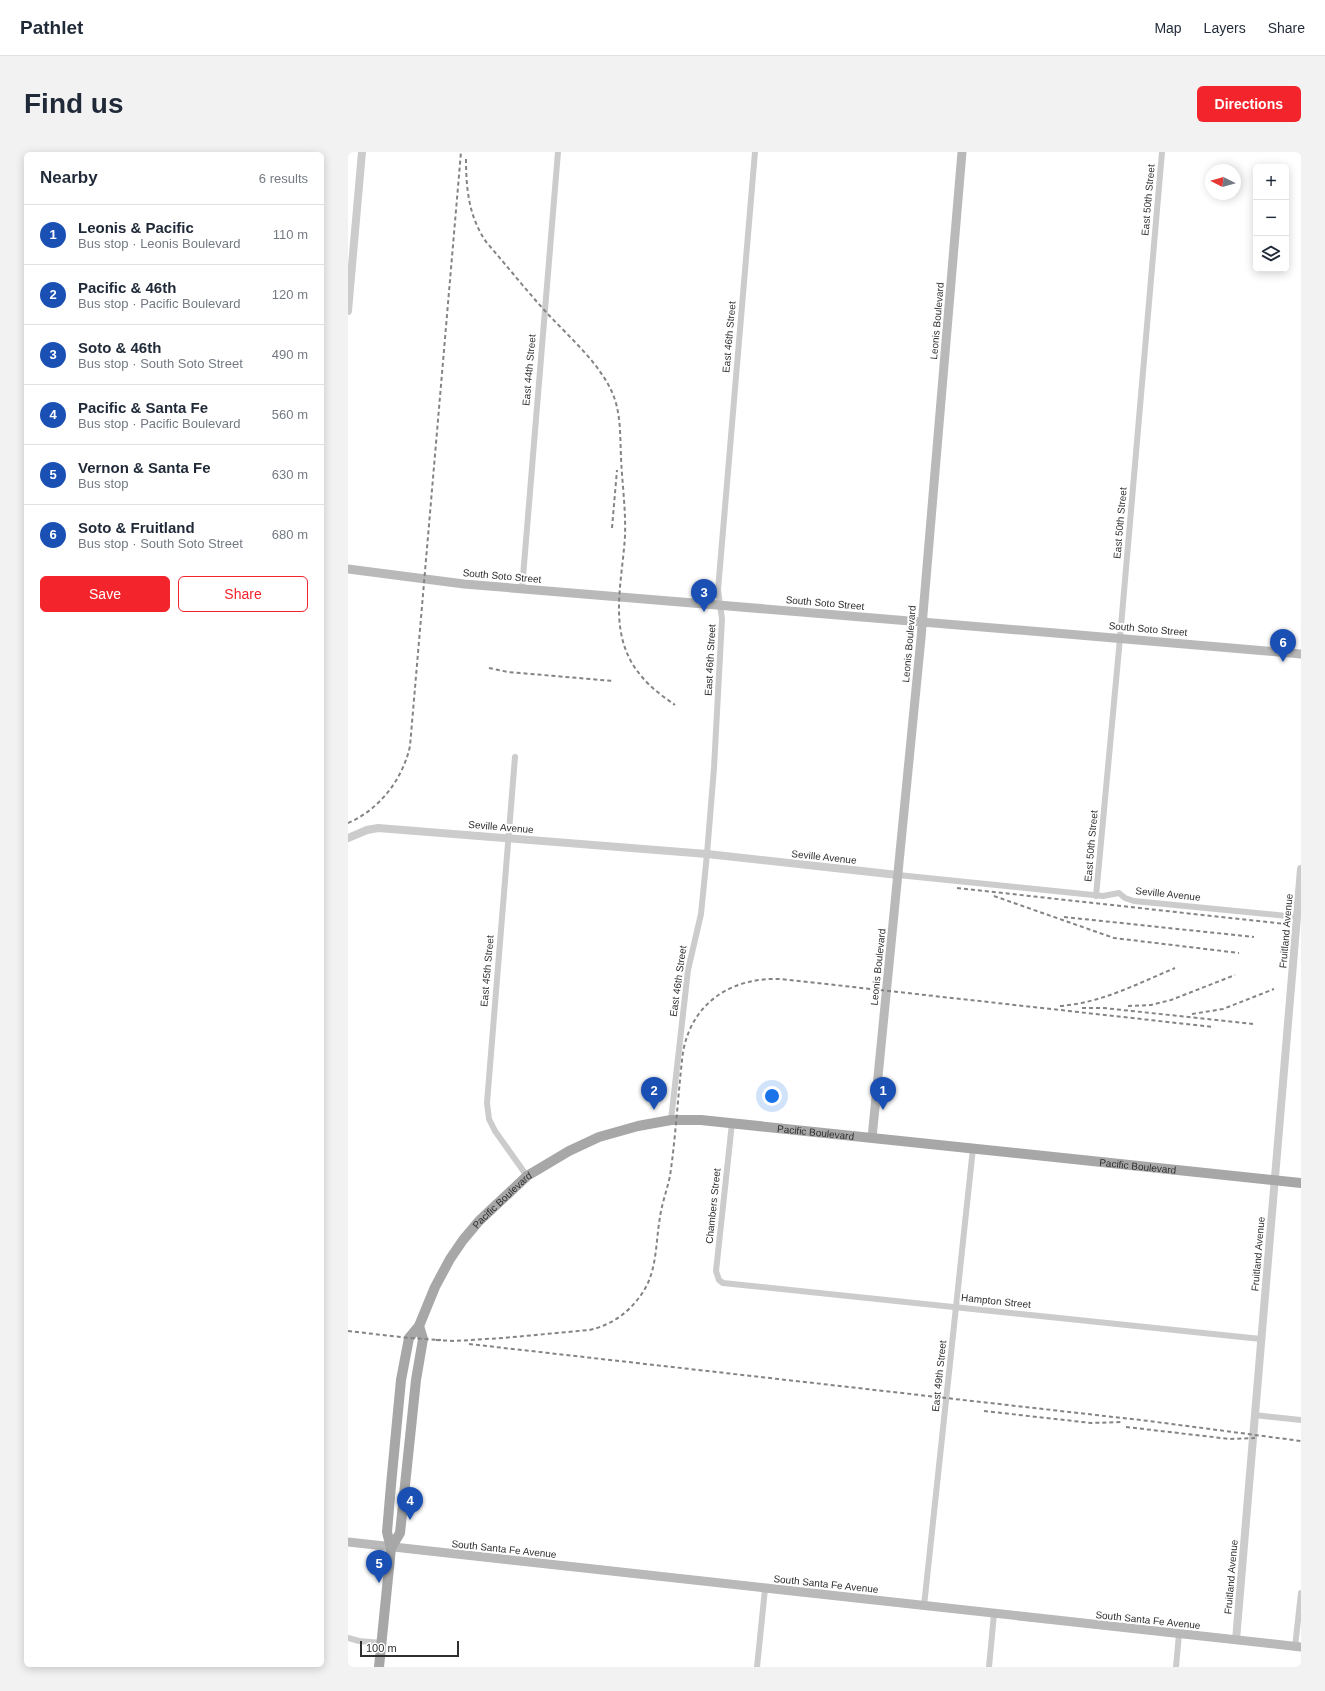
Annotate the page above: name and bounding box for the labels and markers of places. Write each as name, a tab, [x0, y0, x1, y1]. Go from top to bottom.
pin: 3	[691, 579, 717, 612]
pin: 6	[1270, 629, 1296, 662]
pin: 2	[641, 1077, 667, 1110]
pin: 1	[870, 1077, 896, 1110]
pin: 4	[397, 1487, 423, 1520]
pin: 5	[366, 1550, 392, 1583]

